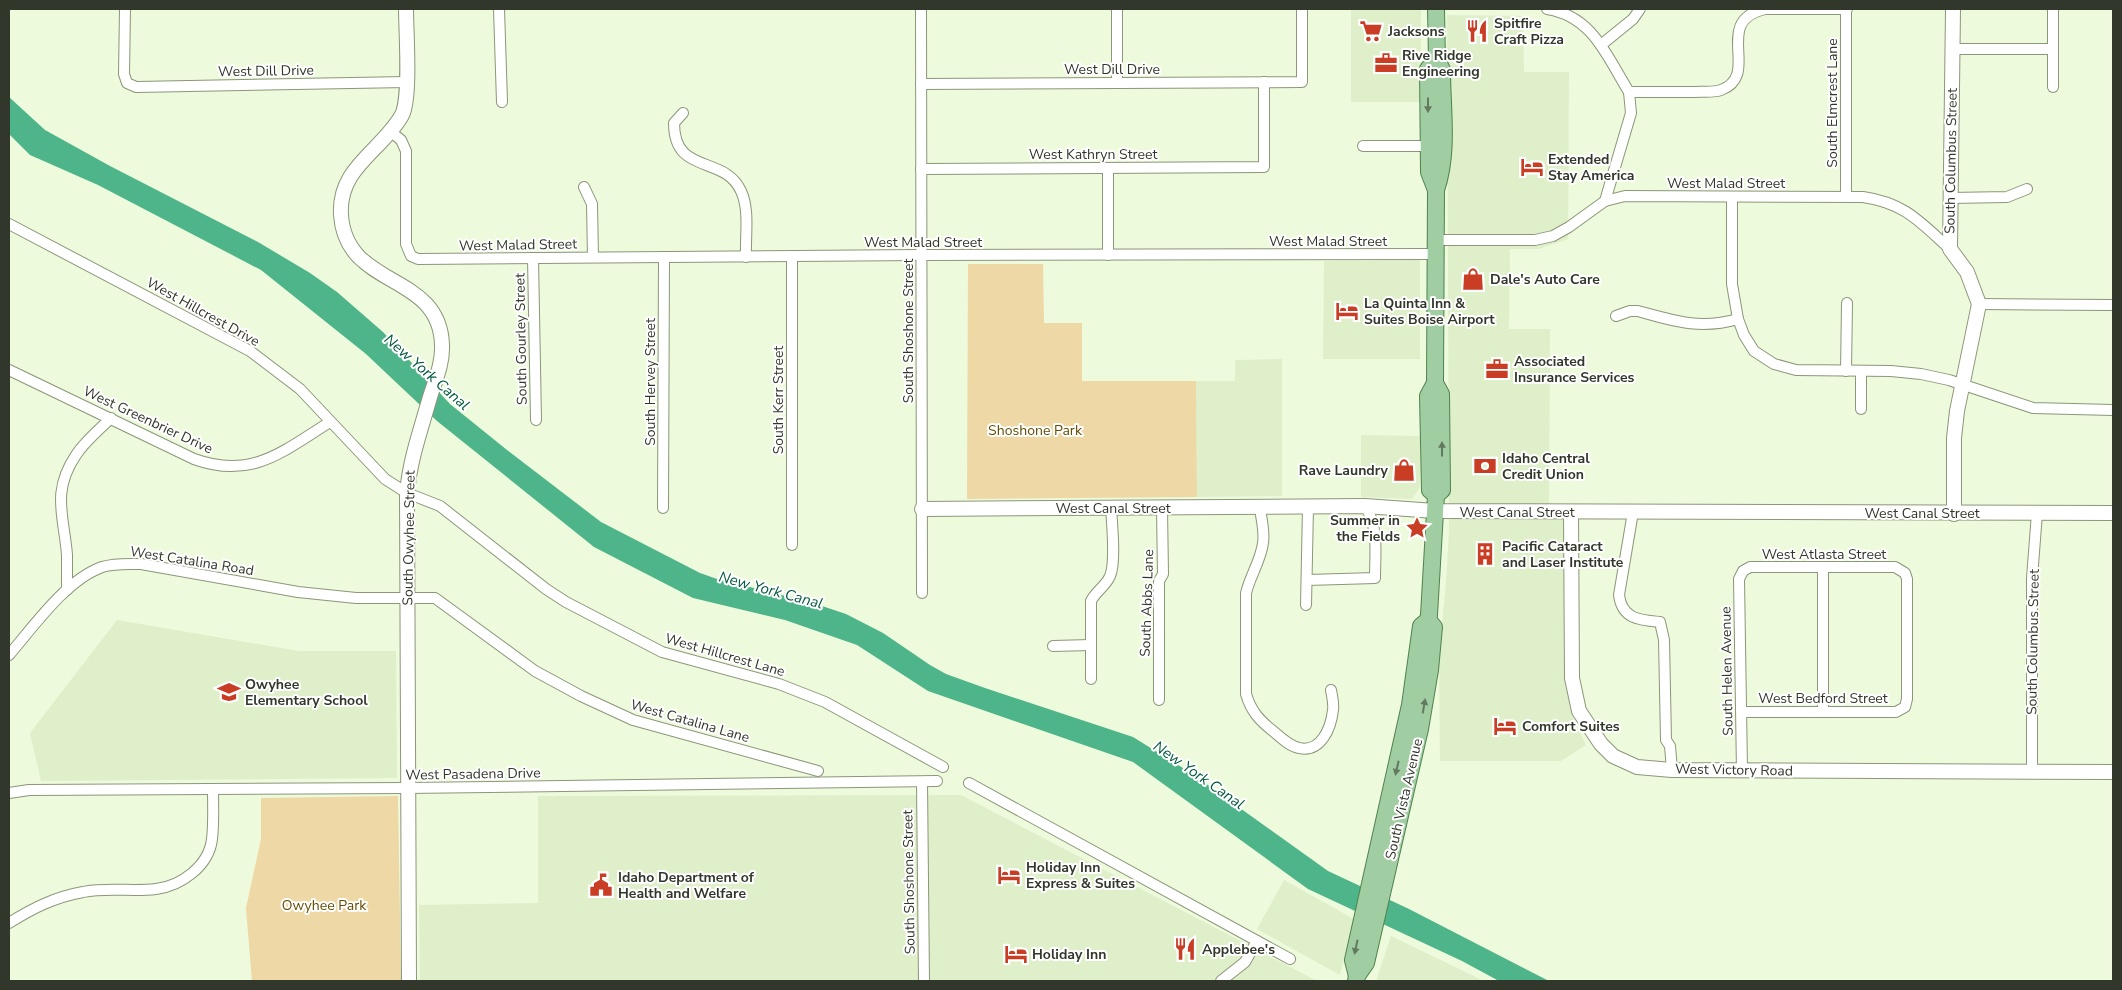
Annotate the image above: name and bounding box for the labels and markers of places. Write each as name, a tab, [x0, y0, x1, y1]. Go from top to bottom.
place label: Spitfire Craft Pizza	[1494, 14, 1564, 49]
supermarket icon: Jacksons	[1358, 18, 1384, 44]
restaurant icon: Spitfire Craft Pizza	[1464, 18, 1490, 44]
place label: Jacksons	[1387, 22, 1445, 41]
place label: Rive Ridge Engineering	[1402, 46, 1480, 81]
office icon: Rive Ridge Engineering	[1373, 50, 1399, 76]
place label: Extended Stay America	[1548, 150, 1634, 185]
hotel icon: Extended Stay America	[1519, 154, 1545, 180]
shop icon: Dale's Auto Care	[1460, 266, 1486, 292]
place label: Dale's Auto Care	[1490, 270, 1600, 289]
place label: La Quinta Inn & Suites Boise Airport	[1364, 294, 1495, 329]
hotel icon: La Quinta Inn & Suites Boise Airport	[1334, 298, 1360, 324]
place label: Associated Insurance Services	[1514, 352, 1634, 387]
office icon: Associated Insurance Services	[1484, 356, 1510, 382]
place label: Idaho Central Credit Union	[1502, 449, 1590, 484]
bank icon: Idaho Central Credit Union	[1472, 453, 1498, 479]
shop icon: Rave Laundry	[1391, 457, 1417, 483]
place label: Rave Laundry	[1299, 461, 1389, 480]
place label: Summer in the Fields	[1330, 511, 1400, 546]
place icon: Summer in the Fields	[1404, 515, 1430, 541]
place label: Pacific Cataract and Laser Institute	[1502, 537, 1624, 572]
building icon: Pacific Cataract and Laser Institute	[1472, 541, 1498, 567]
place label: Owyhee Elementary School	[245, 675, 368, 710]
school or university icon: Owyhee Elementary School	[216, 679, 242, 705]
hotel icon: Comfort Suites	[1492, 713, 1518, 739]
place label: Comfort Suites	[1522, 717, 1620, 736]
place label: Holiday Inn Express & Suites	[1026, 858, 1135, 893]
hotel icon: Holiday Inn Express & Suites	[996, 862, 1022, 888]
place label: Idaho Department of Health and Welfare	[618, 868, 755, 903]
public building icon: Idaho Department of Health and Welfare	[588, 872, 614, 898]
restaurant icon: Applebee's	[1172, 936, 1198, 962]
place label: Applebee's	[1202, 940, 1275, 959]
hotel icon: Holiday Inn	[1003, 941, 1029, 967]
place label: Holiday Inn	[1032, 945, 1106, 964]

